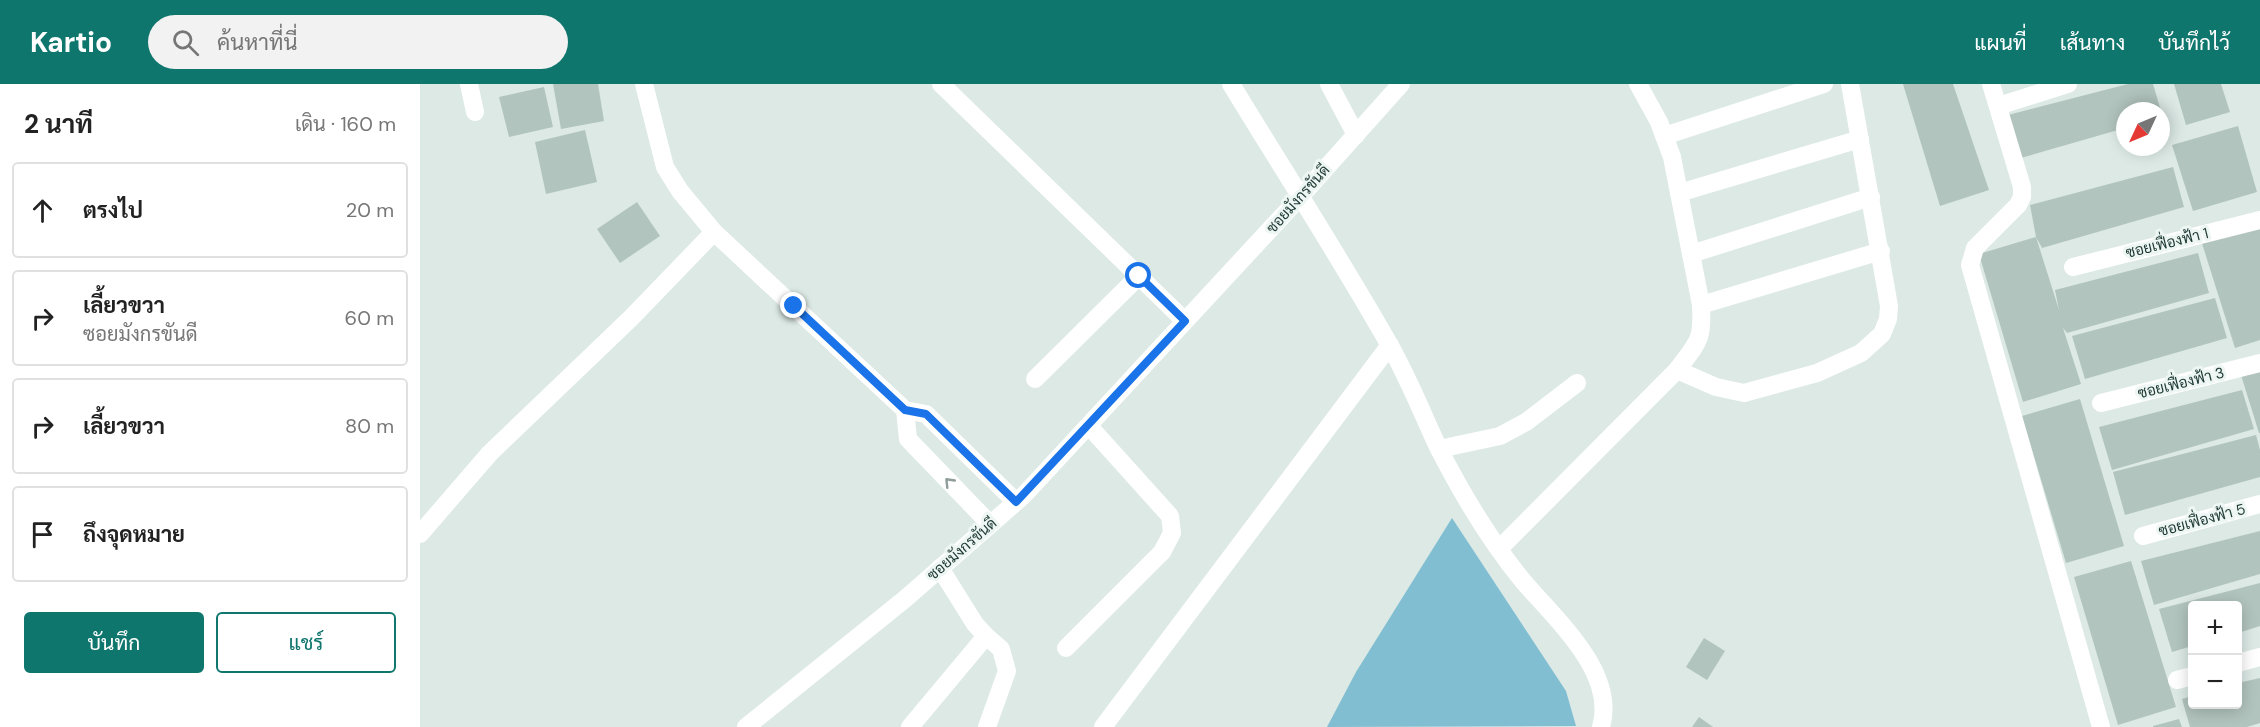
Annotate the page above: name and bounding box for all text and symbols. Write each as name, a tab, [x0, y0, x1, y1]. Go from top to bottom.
search box	[148, 15, 568, 69]
text: Kartio	[30, 24, 112, 61]
icon: search	[169, 26, 202, 59]
text: ค้นหาที่นี่	[217, 28, 297, 57]
text: แผนที่	[1974, 29, 2027, 57]
text: เส้นทาง	[2060, 29, 2125, 57]
text: บันทึกไว้	[2158, 29, 2230, 57]
north arrow	[2116, 102, 2170, 156]
text: 2 นาที	[24, 107, 93, 141]
text: เดิน · 160 m	[295, 111, 396, 137]
street label: ซอยมังกรขันดี	[1262, 160, 1334, 238]
icon: ahead	[26, 194, 59, 227]
text: ตรงไป	[83, 196, 143, 225]
text: 20 m	[346, 197, 394, 223]
street label: ซอยเฟื่องฟ้า 1	[2122, 218, 2210, 263]
route start	[1125, 262, 1151, 288]
text: เลี้ยวขวา	[83, 291, 165, 320]
route end	[780, 292, 806, 318]
icon: right	[26, 302, 59, 335]
text: 60 m	[345, 305, 394, 331]
text: ซอยมังกรขันดี	[83, 321, 198, 347]
street label: ซอยเฟื่องฟ้า 3	[2134, 358, 2226, 403]
icon: right	[26, 410, 59, 443]
text: เลี้ยวขวา	[83, 412, 165, 441]
text: 80 m	[345, 413, 394, 439]
one-way arrow	[946, 479, 957, 490]
street label: ซอยเฟื่องฟ้า 5	[2155, 494, 2248, 541]
street label: ซอยมังกรขันดี	[923, 513, 1001, 585]
icon: arrive	[26, 518, 59, 551]
text: ถึงจุดหมาย	[83, 520, 185, 549]
map controls	[2188, 601, 2242, 709]
button: +	[2188, 601, 2242, 655]
button: บันทึก	[24, 612, 204, 673]
button: แชร์	[216, 612, 396, 673]
button: −	[2188, 655, 2242, 709]

